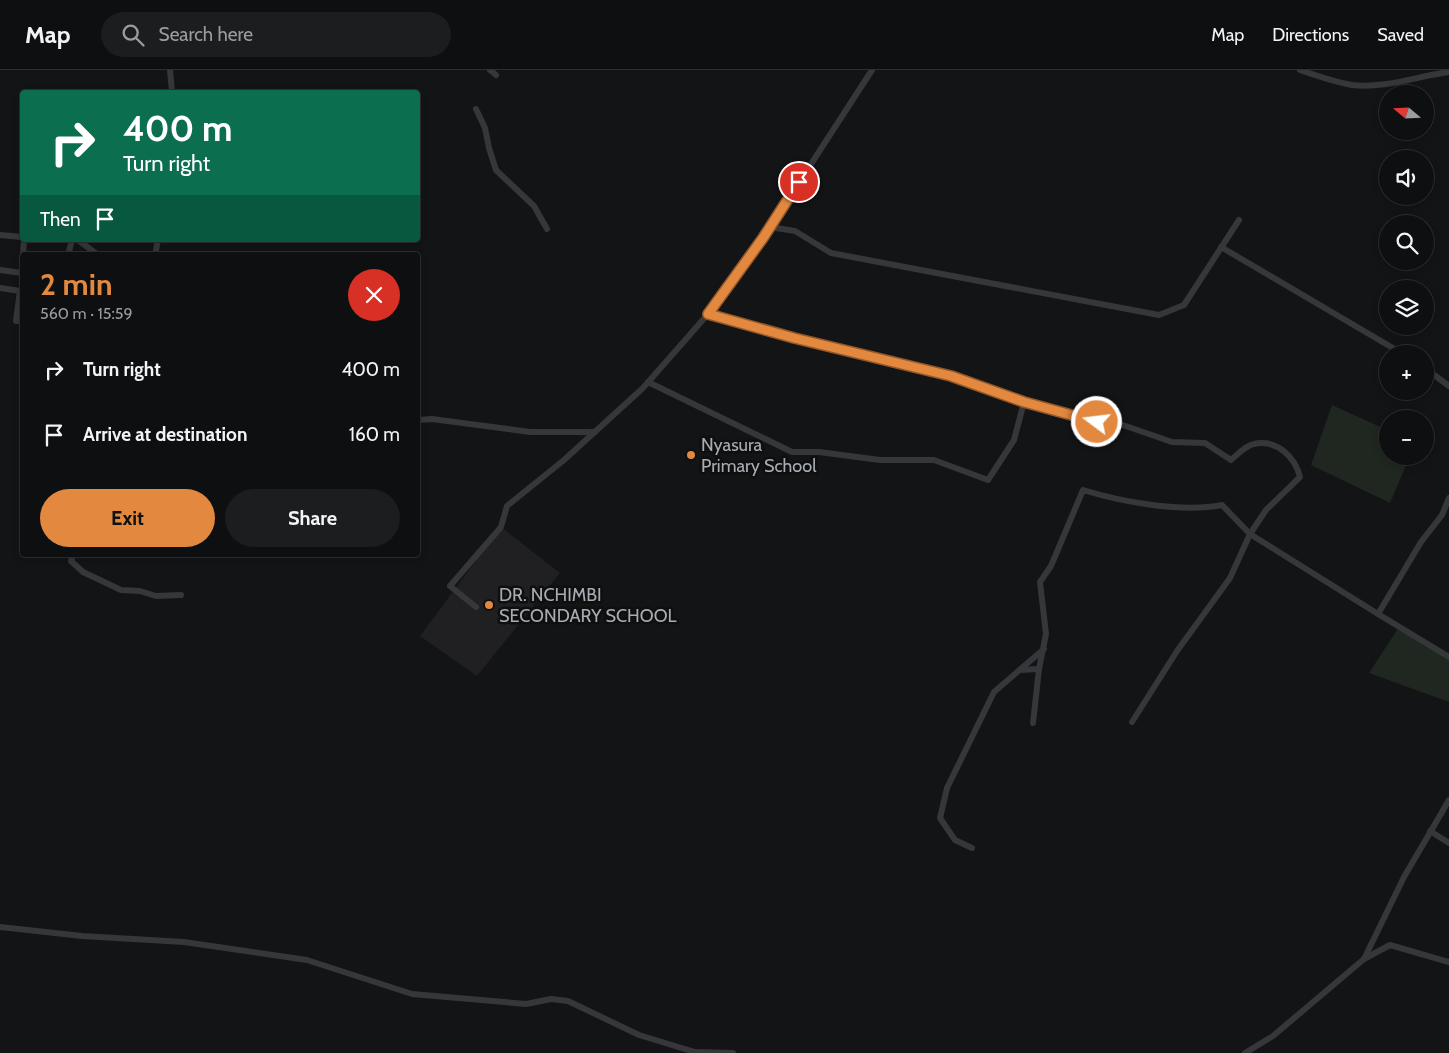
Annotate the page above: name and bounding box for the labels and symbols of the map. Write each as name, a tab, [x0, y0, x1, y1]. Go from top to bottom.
north arrow	[1379, 85, 1434, 140]
pin	[778, 161, 820, 203]
position arrow	[1070, 395, 1122, 447]
place label: Nyasura Primary School	[701, 434, 817, 477]
marker: Nyasura Primary School	[685, 449, 697, 461]
place label: DR. NCHIMBI SECONDARY SCHOOL	[499, 584, 677, 627]
marker: DR. NCHIMBI SECONDARY SCHOOL	[483, 599, 495, 611]

